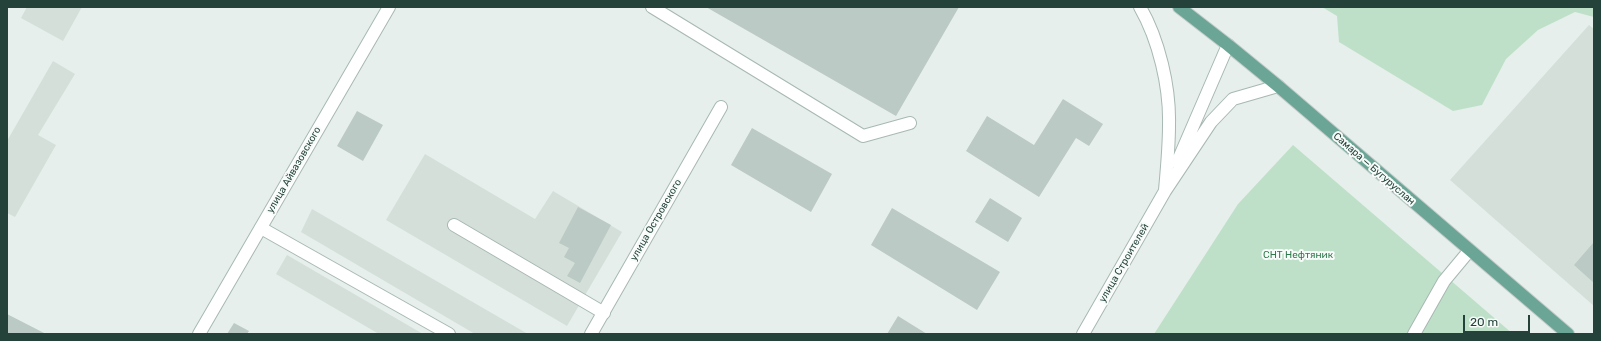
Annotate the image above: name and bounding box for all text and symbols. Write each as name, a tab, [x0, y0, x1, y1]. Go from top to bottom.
street label: улица Айвазовского	[264, 125, 324, 215]
street label: Самара — Бугуруслан	[1331, 130, 1417, 208]
street label: улица Островского	[628, 177, 684, 263]
street label: улица Строителей	[1097, 221, 1151, 305]
park label: СНТ Нефтяник	[1263, 249, 1333, 261]
scale bar	[1465, 307, 1532, 333]
text: 20 m	[1470, 315, 1498, 329]

